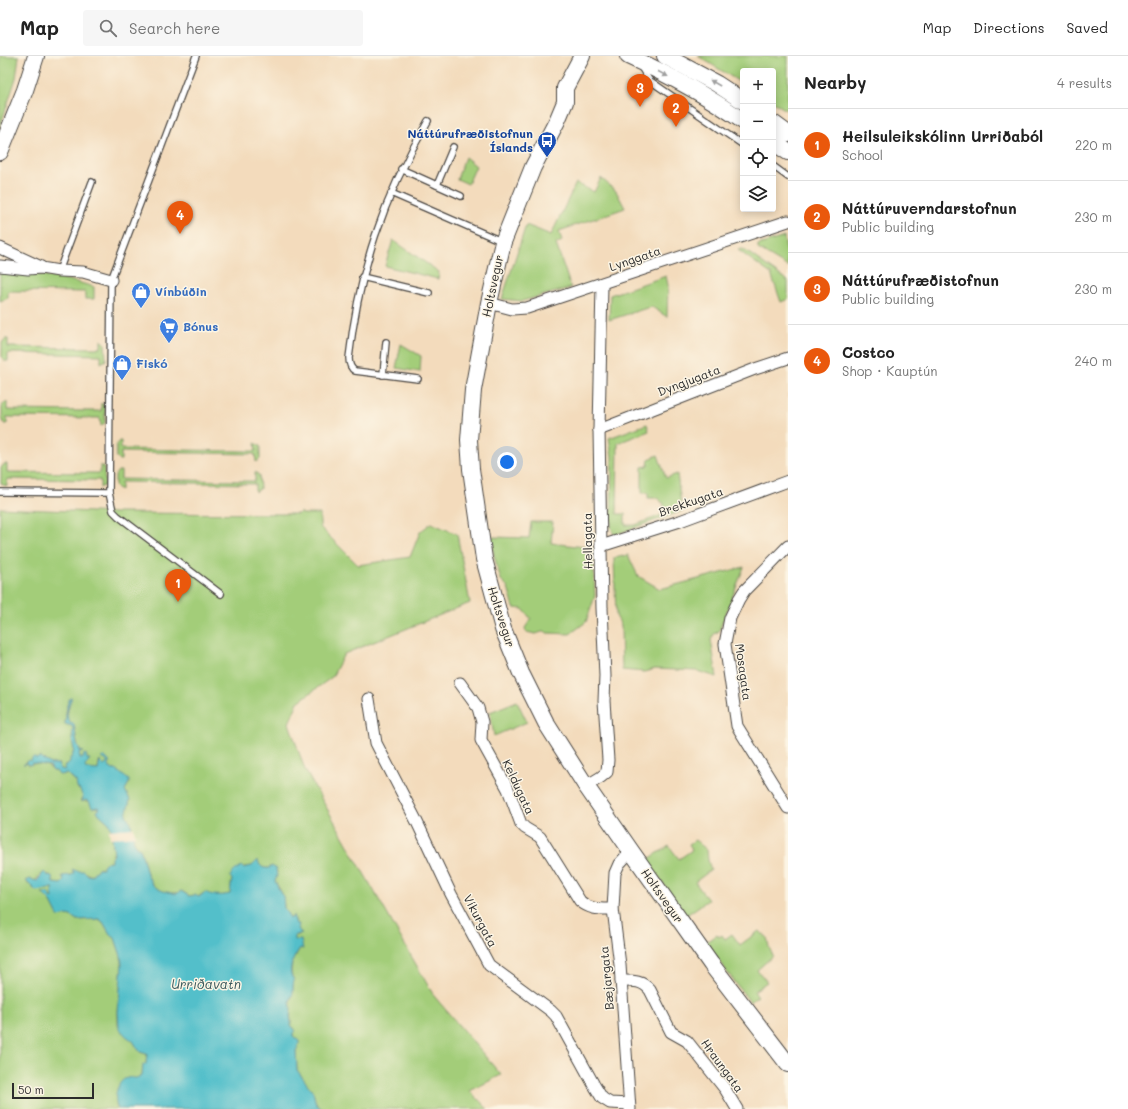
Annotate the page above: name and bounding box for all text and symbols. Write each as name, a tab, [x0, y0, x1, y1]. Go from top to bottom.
search box	[83, 10, 363, 46]
text: Map	[20, 15, 59, 40]
icon: search	[97, 17, 119, 39]
text: Search here	[129, 18, 220, 38]
text: Map	[923, 18, 951, 37]
text: Directions	[973, 18, 1044, 37]
text: Saved	[1066, 18, 1108, 37]
map controls	[740, 68, 776, 212]
button: +	[740, 68, 776, 104]
one-way arrow	[657, 70, 668, 77]
text: Nearby	[804, 71, 866, 93]
pin: 3	[627, 74, 653, 107]
text: 4 results	[1057, 74, 1112, 91]
one-way arrow	[709, 79, 721, 86]
pin: 2	[663, 94, 689, 127]
button: −	[740, 104, 776, 140]
place label: Náttúrufræðistofnun Íslands	[408, 125, 533, 155]
text: Heilsuleikskólinn Urriðaból	[842, 126, 1043, 146]
bus stop icon: Náttúrufræðistofnun Íslands	[536, 130, 558, 158]
text: 1	[814, 136, 820, 153]
text: 220 m	[1075, 136, 1112, 153]
button: locate	[740, 140, 776, 176]
text: School	[842, 146, 883, 163]
button: layers	[740, 176, 776, 212]
text: Náttúruverndarstofnun	[842, 198, 1017, 218]
pin: 4	[167, 201, 193, 234]
text: 2	[813, 208, 821, 225]
text: 230 m	[1075, 208, 1112, 225]
text: Public building	[842, 218, 934, 235]
street label: Lynggata	[607, 242, 663, 274]
street label: Holtsvegur	[478, 253, 506, 318]
text: Náttúrufræðistofnun	[842, 270, 999, 290]
text: 3	[813, 280, 821, 297]
text: 230 m	[1075, 280, 1112, 297]
shop icon: Vínbúðin	[130, 281, 152, 309]
place label: Vínbúðin	[155, 283, 207, 299]
text: Public building	[842, 290, 934, 307]
supermarket icon: Bónus	[158, 316, 180, 344]
place label: Bónus	[183, 318, 218, 334]
text: Costco	[842, 342, 895, 362]
text: 4	[813, 352, 821, 369]
text: 240 m	[1075, 352, 1112, 369]
shop icon: Fiskó	[111, 353, 133, 381]
place label: Fiskó	[136, 355, 168, 371]
street label: Dyngjugata	[655, 361, 722, 399]
text: Shop · Kauptún	[842, 362, 938, 379]
your location	[497, 452, 517, 472]
street label: Brekkugata	[656, 483, 725, 520]
street label: Hellagata	[579, 513, 595, 569]
pin: 1	[165, 569, 191, 602]
street label: Holtsvegur	[485, 584, 519, 649]
street label: Mosagata	[732, 642, 756, 701]
street label: Keldugata	[499, 756, 539, 817]
street label: Holtsvegur	[638, 865, 687, 926]
street label: Víkurgata	[460, 891, 501, 950]
street label: Bæjargata	[595, 945, 617, 1011]
water label: Urriðavatn	[171, 975, 241, 992]
street label: Hraungata	[698, 1035, 748, 1095]
scale bar	[12, 1081, 94, 1100]
text: 50 m	[18, 1082, 44, 1097]

